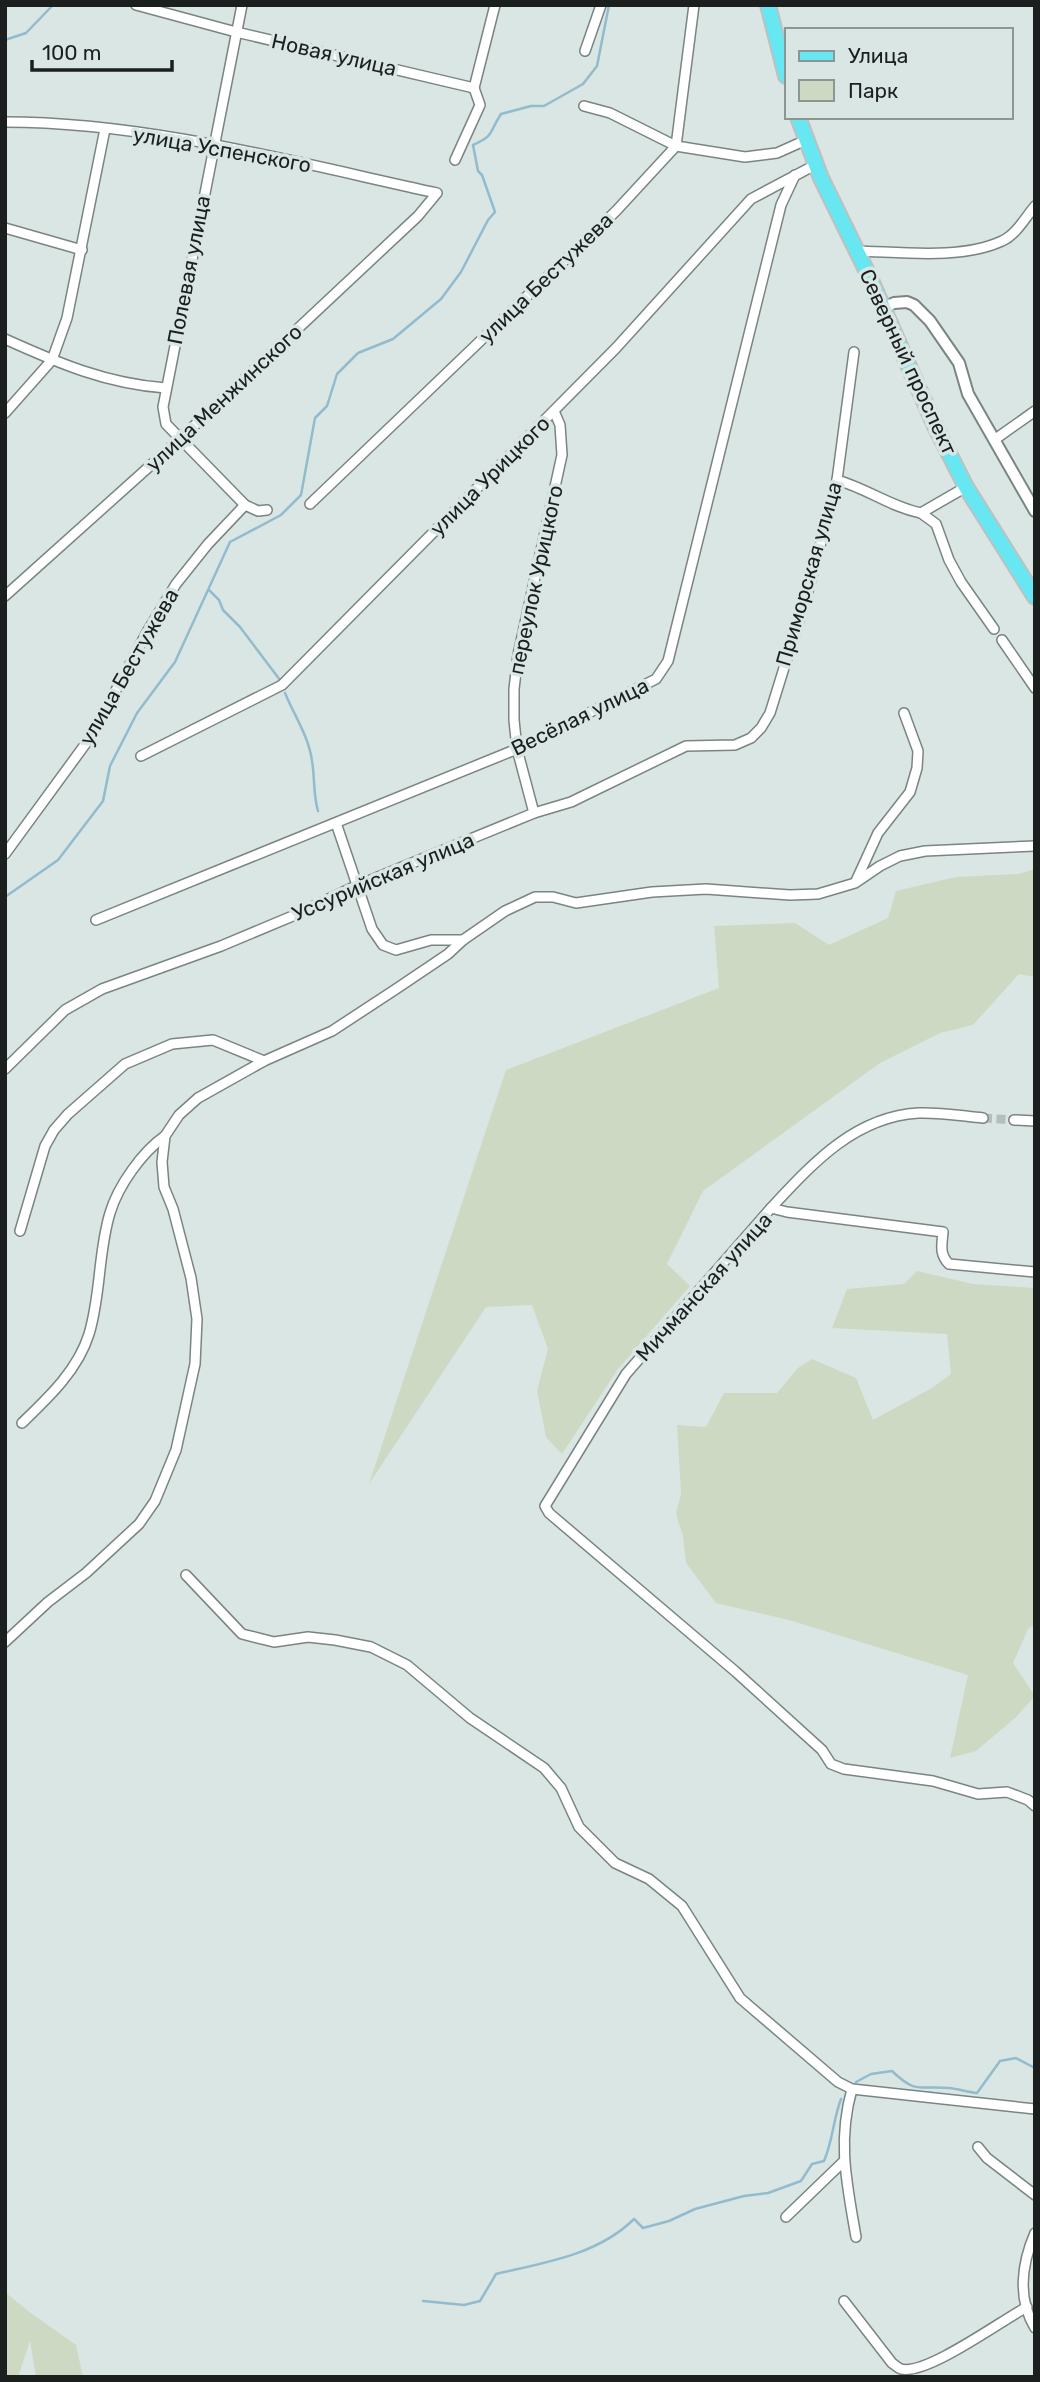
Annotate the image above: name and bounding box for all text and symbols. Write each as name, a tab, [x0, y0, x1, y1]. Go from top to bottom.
scale bar	[32, 28, 172, 72]
street label: Новая улица	[269, 28, 399, 81]
legend	[785, 28, 1012, 119]
text: 100 m	[42, 40, 101, 65]
text: Улица	[848, 43, 908, 68]
text: Парк	[848, 78, 898, 103]
street label: улица Успенского	[131, 122, 313, 177]
street label: Полевая улица	[162, 193, 215, 346]
street label: улица Бестужева	[473, 207, 618, 348]
street label: Северный проспект	[854, 265, 963, 459]
street label: улица Менжинского	[140, 319, 307, 476]
street label: улица Урицкого	[425, 411, 555, 541]
street label: Приморская улица	[770, 479, 847, 669]
street label: переулок Урицкого	[503, 483, 568, 677]
street label: улица Бестужева	[74, 584, 184, 749]
street label: Весёлая улица	[507, 672, 653, 761]
street label: Уссурийская улица	[288, 827, 478, 926]
street label: Мичманская улица	[630, 1207, 777, 1366]

